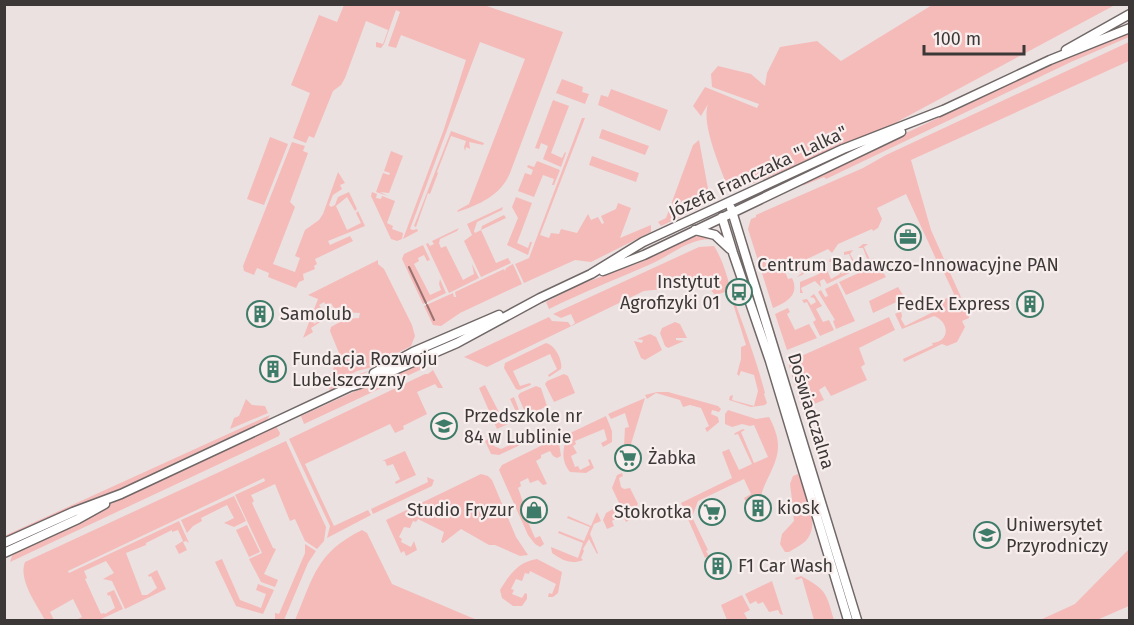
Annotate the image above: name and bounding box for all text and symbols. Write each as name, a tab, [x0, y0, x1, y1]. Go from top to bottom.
scale bar	[924, 18, 1024, 56]
text: 100 m	[933, 28, 981, 50]
street label: Józefa Franczaka "Lalka"	[665, 121, 851, 223]
office icon: Centrum Badawczo-Innowacyjne PAN	[893, 222, 923, 252]
place label: Centrum Badawczo-Innowacyjne PAN	[757, 254, 1059, 276]
place label: Instytut Agrofizyki 01	[620, 271, 721, 314]
bus stop icon: Instytut Agrofizyki 01	[724, 277, 754, 307]
building icon: FedEx Express	[1015, 289, 1045, 319]
place label: FedEx Express	[896, 293, 1010, 315]
building icon: Samolub	[245, 299, 275, 329]
place label: Samolub	[280, 303, 352, 325]
place label: Fundacja Rozwoju Lubelszczyzny	[292, 348, 438, 391]
street label: Doświadczalna	[783, 350, 839, 472]
building icon: Fundacja Rozwoju Lubelszczyzny	[258, 354, 288, 384]
place label: Przedszkole nr 84 w Lublinie	[464, 405, 582, 448]
school or university icon: Przedszkole nr 84 w Lublinie	[429, 411, 459, 441]
supermarket icon: Żabka	[613, 443, 643, 473]
place label: Żabka	[648, 447, 696, 469]
building icon: kiosk	[743, 493, 773, 523]
shop icon: Studio Fryzur	[519, 495, 549, 525]
supermarket icon: Stokrotka	[697, 497, 727, 527]
place label: kiosk	[777, 497, 820, 519]
place label: Studio Fryzur	[407, 499, 514, 521]
place label: Stokrotka	[614, 501, 692, 523]
place label: Uniwersytet Przyrodniczy	[1006, 514, 1108, 557]
school or university icon: Uniwersytet Przyrodniczy	[972, 520, 1002, 550]
building icon: F1 Car Wash	[703, 551, 733, 581]
place label: F1 Car Wash	[738, 555, 833, 577]

